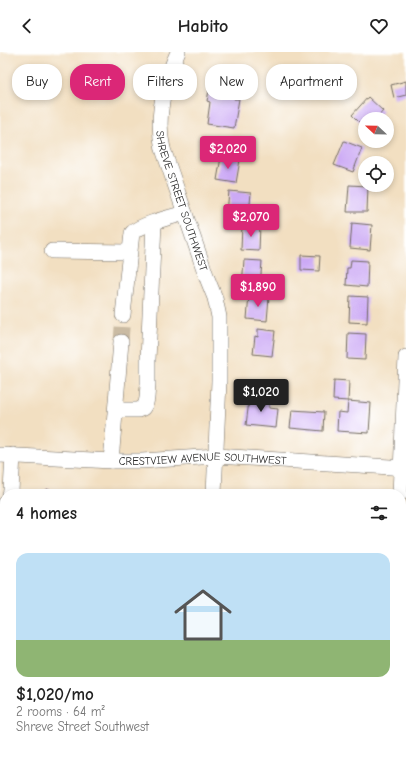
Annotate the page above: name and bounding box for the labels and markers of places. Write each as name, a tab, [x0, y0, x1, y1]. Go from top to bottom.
pin: $2,020	[195, 136, 261, 170]
pin: $2,070	[218, 204, 284, 238]
pin: $1,890	[225, 274, 291, 308]
pin: $1,020	[228, 379, 294, 413]

